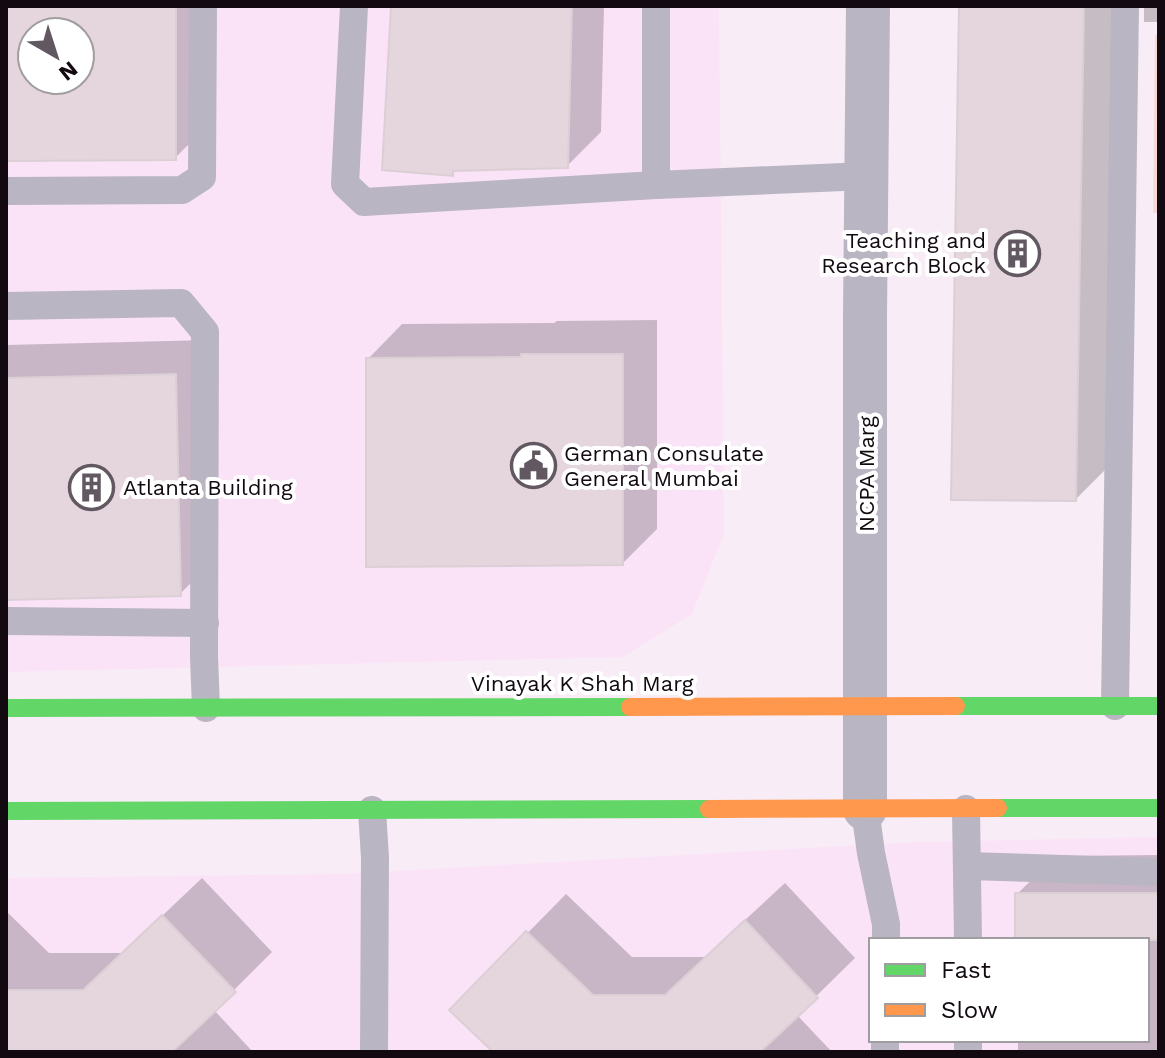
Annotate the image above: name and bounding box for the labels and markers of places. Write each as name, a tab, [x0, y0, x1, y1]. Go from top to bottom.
place label: Teaching and Research Block	[821, 228, 986, 278]
building icon: Teaching and Research Block	[993, 229, 1041, 277]
place label: German Consulate General Mumbai	[564, 441, 764, 491]
public building icon: German Consulate General Mumbai	[509, 442, 557, 490]
building icon: Atlanta Building	[68, 463, 116, 511]
place label: Atlanta Building	[123, 475, 293, 500]

